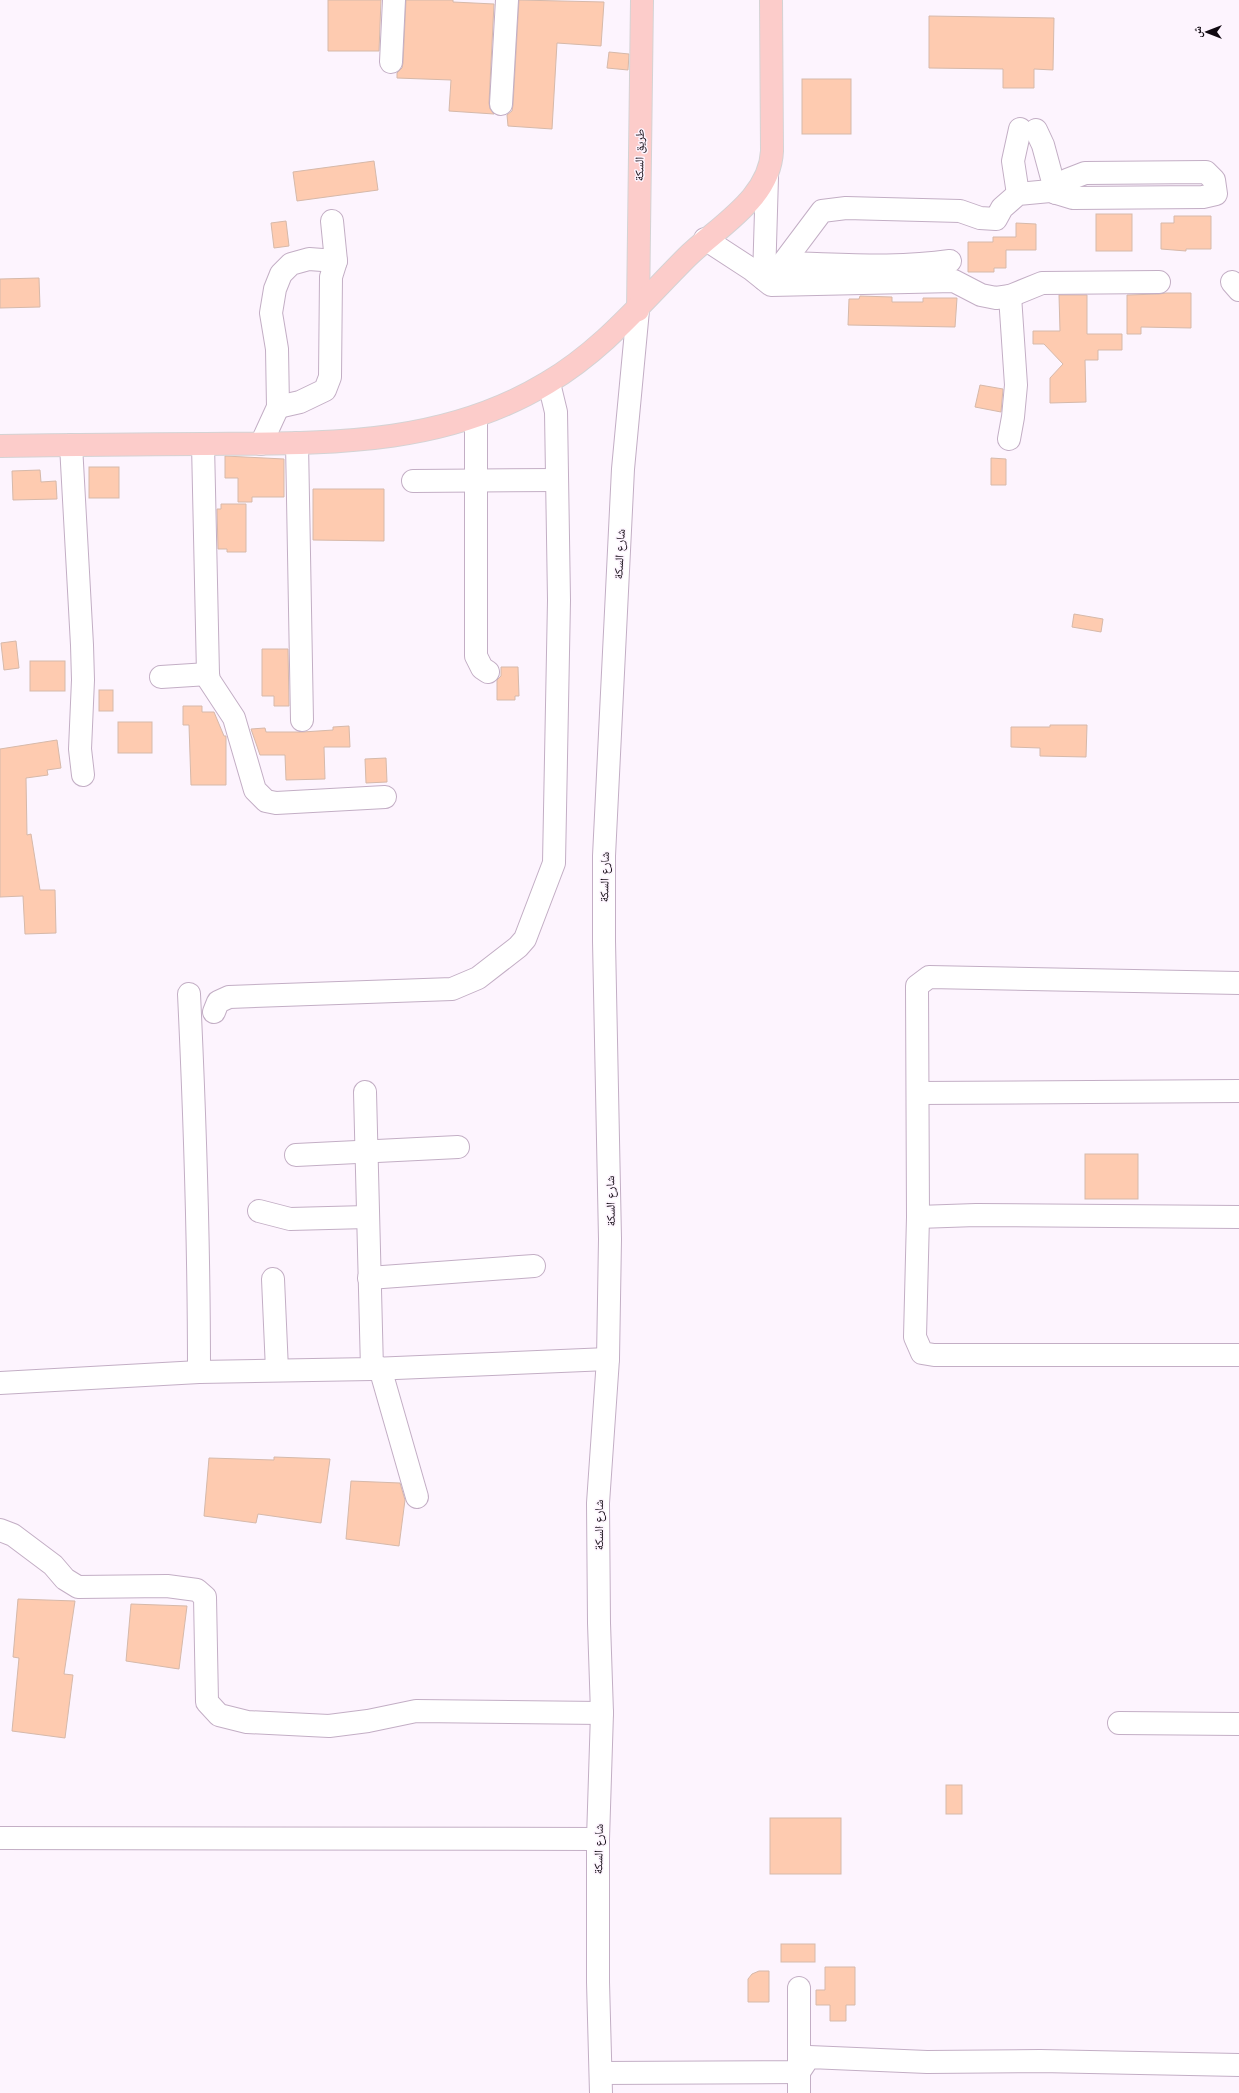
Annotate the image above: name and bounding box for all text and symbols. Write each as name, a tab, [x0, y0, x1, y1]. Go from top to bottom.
north arrow	[1187, 12, 1227, 52]
text: ش	[1190, 26, 1205, 38]
street label: طريق السكة	[631, 129, 647, 181]
street label: شارع السكة	[610, 528, 629, 580]
street label: شارع السكة	[596, 851, 613, 902]
street label: شارع السكة	[602, 1175, 619, 1226]
street label: شارع السكة	[591, 1500, 607, 1550]
street label: شارع السكة	[590, 1823, 607, 1874]

